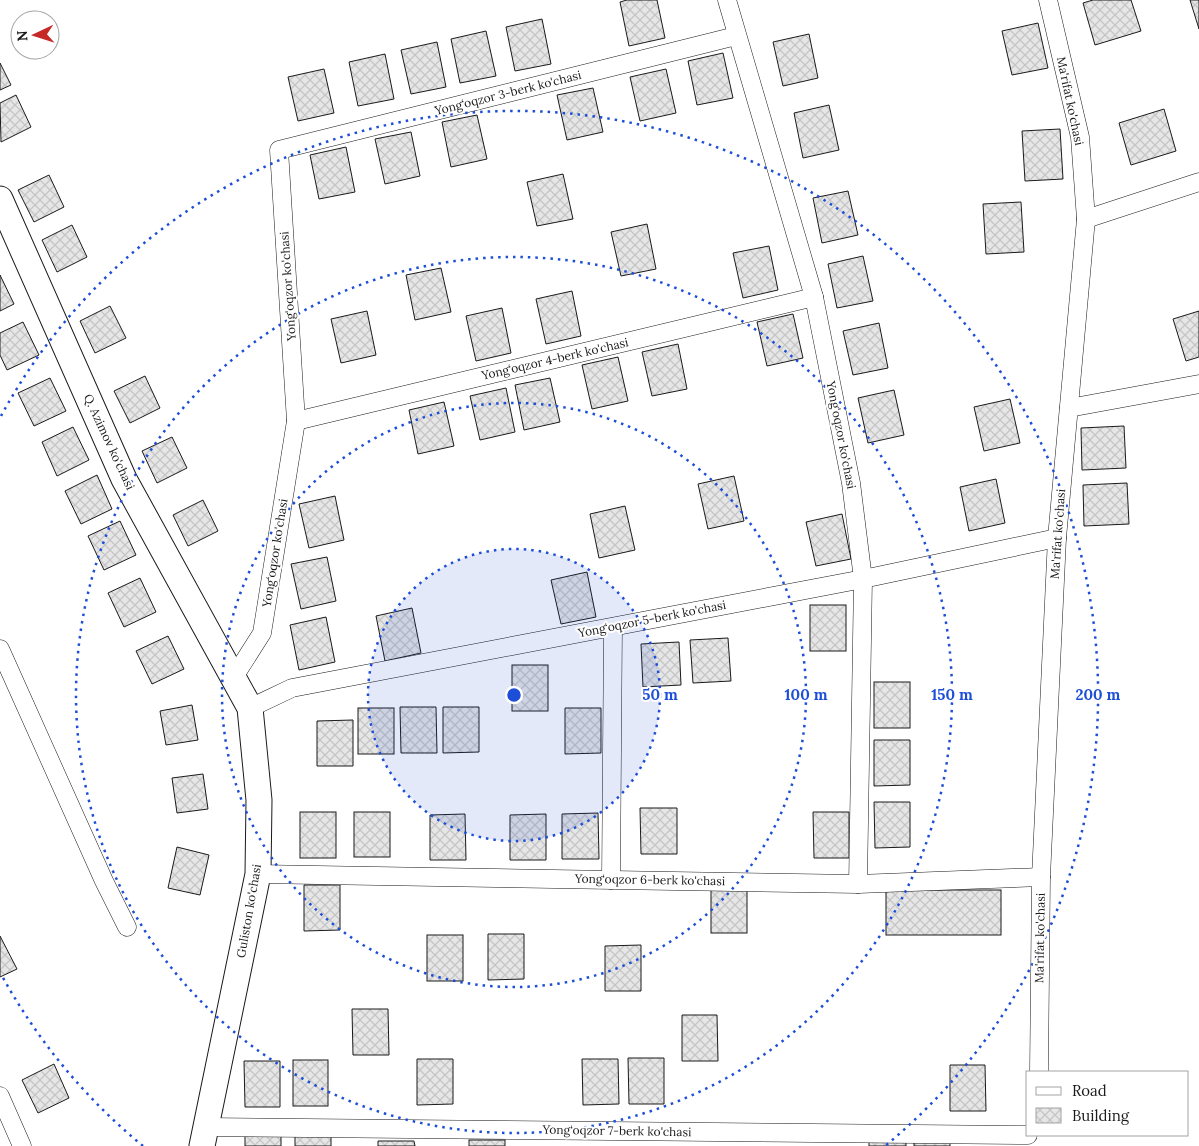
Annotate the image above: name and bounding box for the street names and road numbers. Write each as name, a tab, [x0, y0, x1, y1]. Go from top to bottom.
street label: Ma'rifat ko'chasi	[1054, 55, 1087, 147]
street label: Yong‘oqzor 3-berk ko'chasi	[432, 67, 583, 118]
street label: Yong'oqzor ko'chasi	[276, 231, 299, 342]
street label: Yong‘oqzor 4-berk ko'chasi	[479, 334, 630, 383]
street label: Yong'oqzor ko'chasi	[823, 379, 859, 490]
street label: Q. Azimov ko'chasi	[81, 392, 138, 492]
street label: Ma'rifat ko'chasi	[1047, 488, 1068, 580]
street label: Yong‘oqzor ko'chasi	[258, 498, 290, 609]
street label: Yong‘oqzor 5-berk ko'chasi	[576, 597, 727, 640]
street label: Guliston ko'chasi	[233, 863, 264, 959]
street label: Yong‘oqzor 6-berk ko'chasi	[574, 871, 725, 888]
street label: Ma'rifat ko'chasi	[1031, 893, 1048, 983]
street label: Yong‘oqzor 7-berk ko'chasi	[541, 1122, 692, 1139]

